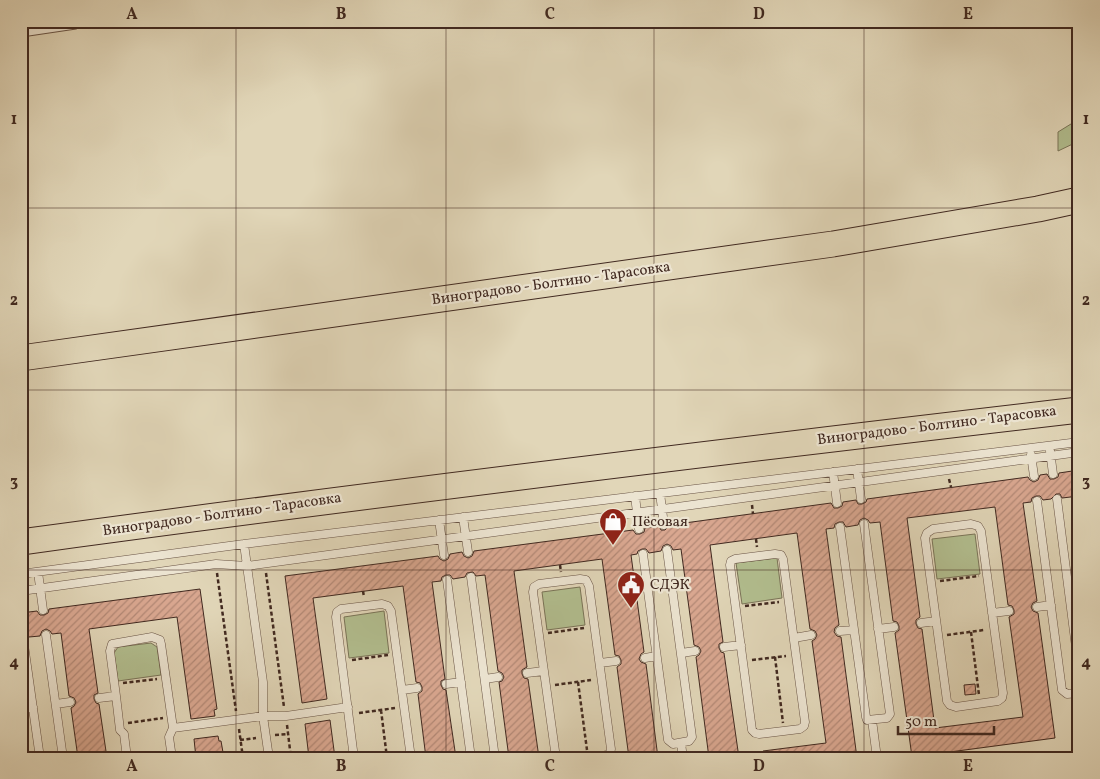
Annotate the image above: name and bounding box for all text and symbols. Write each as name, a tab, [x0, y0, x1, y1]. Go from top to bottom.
text: A	[126, 4, 138, 26]
text: B	[336, 4, 347, 26]
text: C	[545, 4, 555, 26]
text: D	[753, 4, 765, 26]
text: E	[963, 4, 973, 26]
text: 1	[11, 109, 17, 131]
text: 1	[1083, 109, 1089, 131]
street label: Виноградово - Болтино - Тарасовка	[430, 257, 672, 311]
text: 2	[10, 290, 18, 312]
text: 2	[1082, 290, 1090, 312]
street label: Виноградово - Болтино - Тарасовка	[816, 401, 1058, 451]
text: 3	[10, 471, 18, 493]
text: 3	[1082, 471, 1090, 493]
street label: Виноградово - Болтино - Тарасовка	[101, 488, 343, 542]
shop icon: Пёсовая	[598, 507, 628, 546]
place label: Пёсовая	[632, 512, 688, 533]
public building icon: СДЭК	[616, 570, 646, 609]
place label: СДЭК	[650, 575, 690, 596]
text: 4	[9, 652, 19, 674]
text: 4	[1081, 652, 1091, 674]
scale bar	[898, 704, 994, 736]
text: 50 m	[905, 712, 937, 733]
text: A	[126, 756, 138, 778]
text: B	[336, 756, 347, 778]
text: C	[545, 756, 555, 778]
text: D	[753, 756, 765, 778]
text: E	[963, 756, 973, 778]

